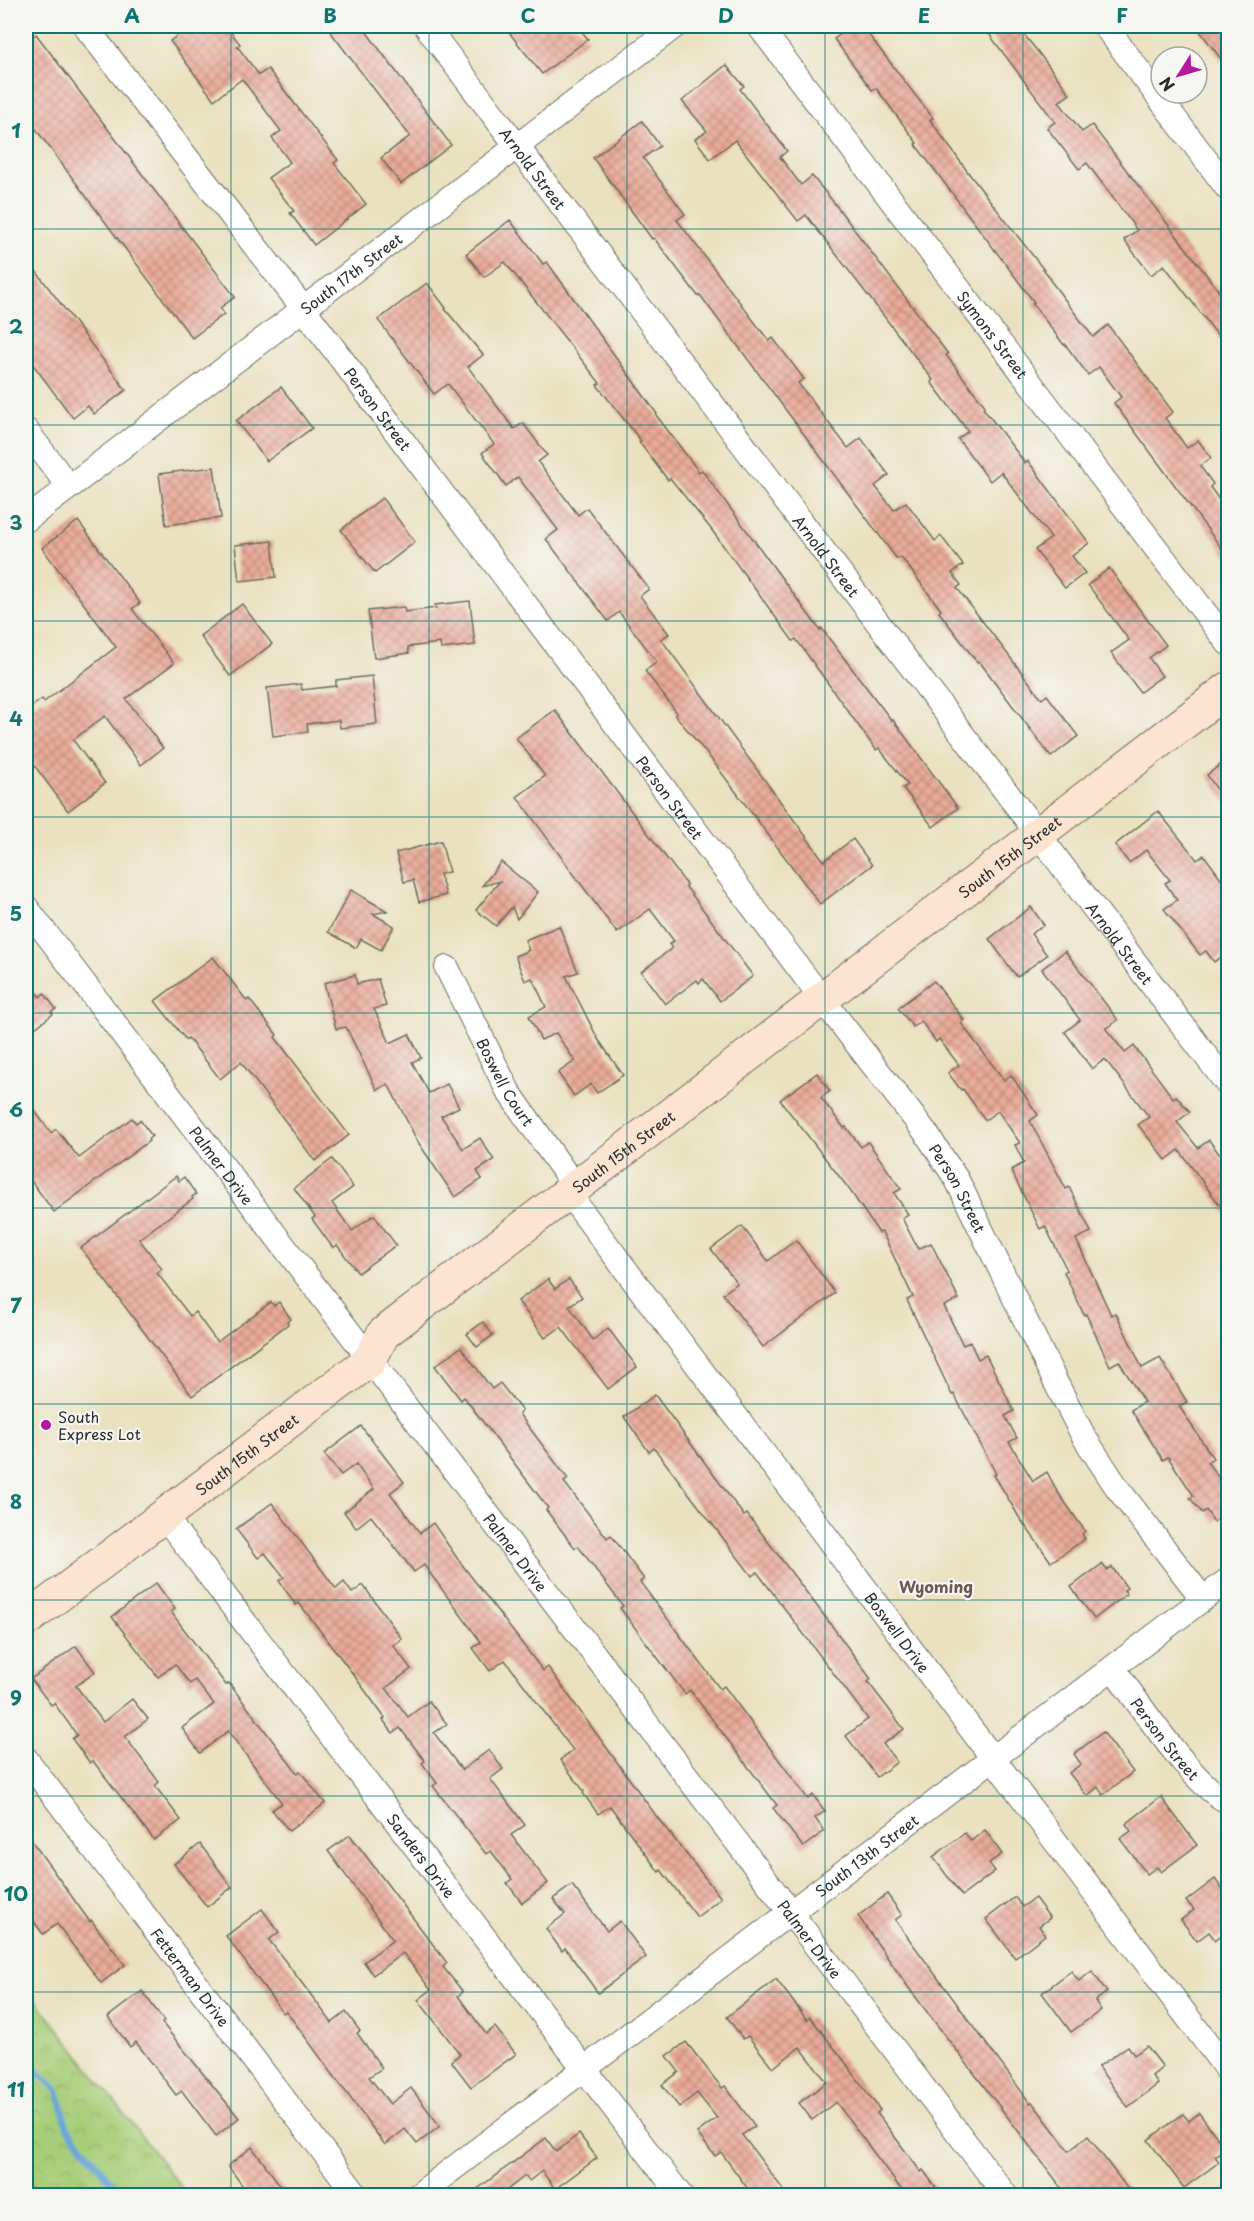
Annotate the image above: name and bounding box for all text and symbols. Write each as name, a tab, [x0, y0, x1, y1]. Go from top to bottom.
text: A	[124, 0, 140, 30]
text: B	[323, 0, 337, 30]
text: C	[520, 0, 536, 30]
text: D	[718, 0, 734, 30]
text: E	[918, 0, 930, 30]
text: F	[1116, 0, 1128, 30]
north arrow	[1149, 45, 1209, 105]
text: N	[1153, 72, 1180, 97]
text: 1	[11, 115, 21, 145]
street label: Arnold Street	[495, 122, 572, 214]
street label: South 17th Street	[295, 227, 406, 319]
street label: Symons Street	[952, 285, 1034, 383]
text: 2	[9, 311, 23, 341]
street label: Person Street	[339, 362, 417, 455]
text: 3	[9, 507, 23, 537]
street label: Arnold Street	[788, 509, 866, 601]
text: 4	[9, 703, 23, 733]
street label: Person Street	[631, 750, 709, 844]
street label: South 15th Street	[953, 809, 1066, 903]
street label: Arnold Street	[1081, 897, 1159, 989]
text: 5	[10, 898, 22, 928]
street label: Boswell Court	[472, 1034, 540, 1130]
text: 6	[9, 1094, 23, 1124]
street label: South 15th Street	[567, 1104, 679, 1198]
street label: Palmer Drive	[185, 1121, 260, 1209]
street label: Person Street	[924, 1139, 992, 1236]
text: 7	[10, 1290, 22, 1320]
place label: South Express Lot	[58, 1405, 141, 1445]
street label: South 15th Street	[190, 1407, 303, 1500]
marker: South Express Lot	[39, 1418, 53, 1432]
text: 8	[10, 1486, 22, 1516]
street label: Palmer Drive	[479, 1508, 554, 1596]
district label: Wyoming	[899, 1574, 973, 1598]
street label: Boswell Drive	[860, 1587, 936, 1677]
text: 9	[10, 1682, 22, 1712]
street label: Person Street	[1126, 1692, 1205, 1785]
street label: Sanders Drive	[382, 1808, 462, 1902]
street label: South 13th Street	[810, 1808, 923, 1902]
text: 10	[4, 1878, 28, 1908]
street label: Palmer Drive	[773, 1895, 848, 1983]
street label: Fetterman Drive	[146, 1922, 236, 2031]
text: 11	[7, 2074, 25, 2104]

